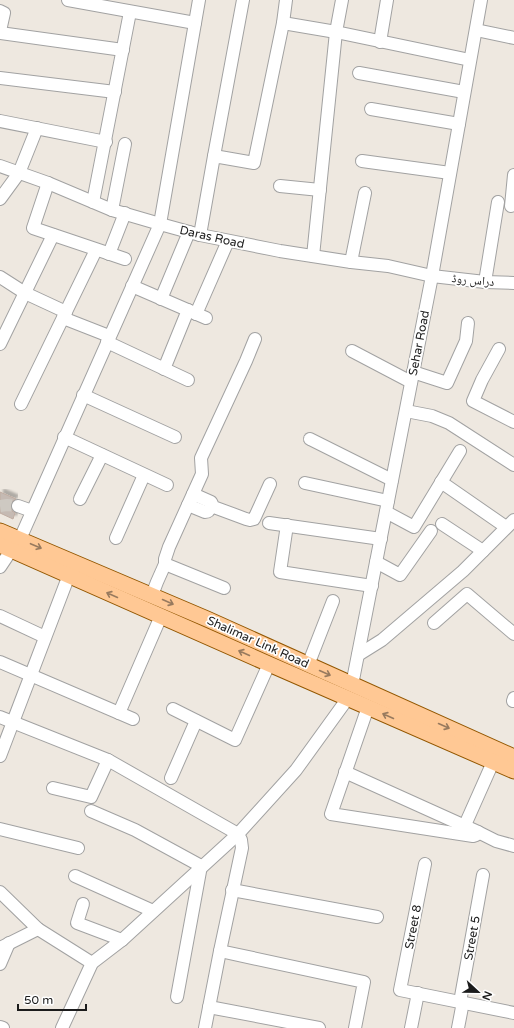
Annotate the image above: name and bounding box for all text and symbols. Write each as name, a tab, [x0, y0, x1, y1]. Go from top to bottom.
street label: Daras Road	[178, 223, 246, 251]
street label: دراس روڈ	[451, 271, 495, 289]
street label: Sehar Road	[406, 309, 432, 377]
one-way arrow	[29, 543, 41, 550]
one-way arrow	[106, 590, 118, 598]
one-way arrow	[162, 599, 174, 606]
street label: Shalimar Link Road	[205, 613, 311, 671]
one-way arrow	[238, 649, 250, 656]
one-way arrow	[319, 669, 331, 677]
one-way arrow	[383, 712, 395, 719]
one-way arrow	[438, 723, 450, 730]
street label: Street 8	[402, 904, 424, 950]
street label: Street 5	[461, 915, 483, 961]
north arrow	[458, 972, 498, 1012]
scale bar	[18, 986, 86, 1012]
text: N	[479, 989, 494, 1002]
text: 50 m	[24, 993, 53, 1007]

